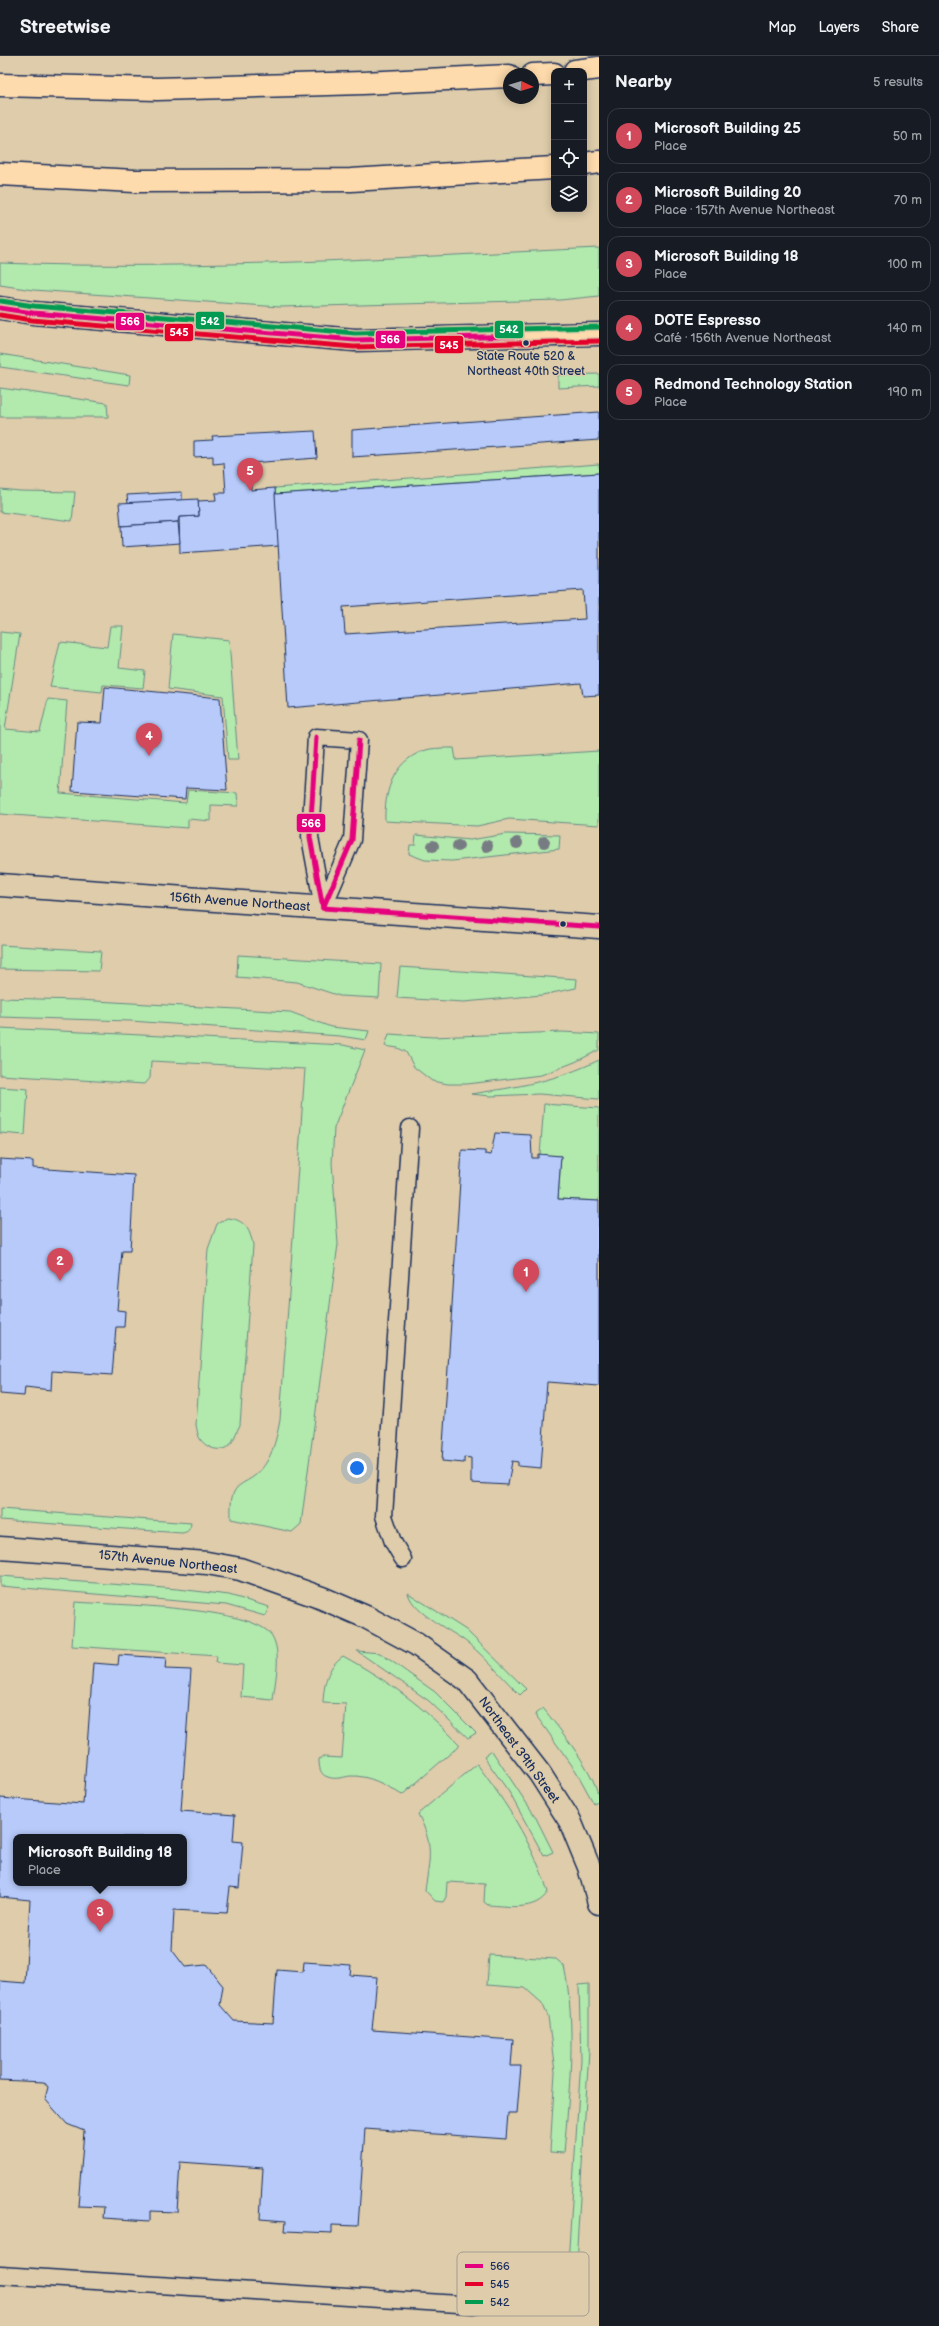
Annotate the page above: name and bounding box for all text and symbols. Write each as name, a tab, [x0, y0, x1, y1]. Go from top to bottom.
text: Streetwise	[20, 16, 111, 39]
text: Map	[768, 19, 796, 36]
text: Layers	[818, 19, 860, 36]
text: Share	[882, 19, 919, 36]
north arrow	[503, 68, 539, 104]
map controls	[551, 68, 587, 212]
button: +	[551, 68, 587, 104]
text: Nearby	[615, 72, 672, 92]
text: 5 results	[873, 74, 923, 90]
button: −	[551, 104, 587, 140]
text: Microsoft Building 25	[654, 119, 801, 138]
text: 1	[626, 128, 632, 144]
text: 50 m	[893, 128, 922, 144]
text: Place	[654, 138, 687, 154]
button: locate	[551, 140, 587, 176]
button: layers	[551, 176, 587, 212]
text: Microsoft Building 20	[654, 183, 801, 202]
text: 2	[625, 192, 633, 208]
text: 70 m	[894, 192, 922, 208]
text: Place · 157th Avenue Northeast	[654, 202, 835, 218]
text: Microsoft Building 18	[654, 247, 799, 266]
text: 3	[625, 256, 633, 272]
text: 100 m	[887, 256, 922, 272]
text: Place	[654, 266, 687, 282]
line badge: 542	[195, 311, 225, 330]
text: DOTE Espresso	[654, 311, 761, 330]
line badge: 566	[115, 312, 145, 331]
text: 566	[120, 315, 140, 328]
text: 542	[200, 315, 220, 328]
line badge: 542	[494, 320, 524, 339]
text: 4	[625, 320, 633, 336]
text: 140 m	[887, 320, 922, 336]
line badge: 545	[164, 323, 194, 342]
text: 542	[499, 323, 519, 336]
text: 545	[169, 326, 189, 339]
line badge: 566	[375, 330, 406, 349]
text: Café · 156th Avenue Northeast	[654, 330, 831, 346]
text: 566	[380, 333, 400, 346]
line badge: 545	[434, 335, 464, 354]
marker: State Route 520 & Northeast 40th Street	[521, 338, 531, 348]
text: 545	[439, 339, 459, 352]
place label: State Route 520 & Northeast 40th Street	[467, 349, 585, 379]
text: Redmond Technology Station	[654, 375, 852, 394]
text: 5	[625, 384, 633, 400]
text: 190 m	[888, 384, 922, 400]
text: Place	[654, 394, 687, 410]
pin: 5	[237, 458, 263, 491]
pin: 4	[136, 723, 162, 756]
line badge: 566	[296, 813, 326, 833]
text: 566	[301, 817, 321, 830]
street label: 156th Avenue Northeast	[169, 889, 311, 915]
unlabelled marker	[558, 919, 568, 929]
pin: 2	[47, 1248, 73, 1281]
pin: 1	[513, 1259, 539, 1292]
your location	[347, 1458, 367, 1478]
street label: 157th Avenue Northeast	[98, 1547, 238, 1577]
street label: Northeast 39th Street	[475, 1694, 563, 1806]
popup	[13, 1834, 187, 1886]
text: Microsoft Building 18	[28, 1843, 172, 1862]
text: Place	[28, 1862, 61, 1878]
pin: 3	[87, 1899, 113, 1932]
legend	[457, 2252, 589, 2316]
text: 566	[490, 2260, 510, 2273]
text: 545	[490, 2278, 509, 2291]
text: 542	[490, 2296, 510, 2309]

